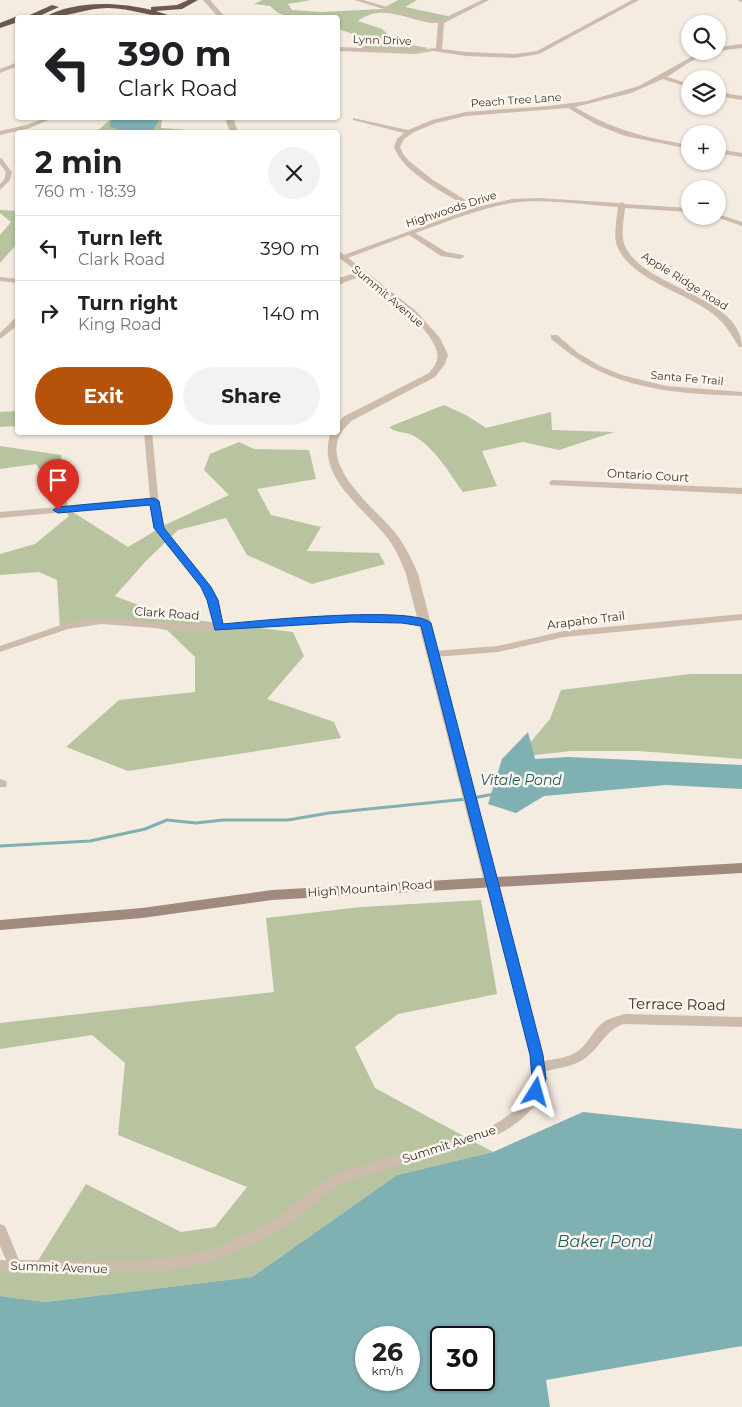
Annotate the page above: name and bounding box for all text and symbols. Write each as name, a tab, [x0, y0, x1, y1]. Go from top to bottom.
map controls	[681, 15, 726, 225]
button: search	[681, 15, 726, 60]
text: 390 m	[118, 32, 231, 75]
street label: Lynn Drive	[352, 32, 412, 48]
icon: left	[35, 35, 100, 100]
button: layers	[681, 70, 726, 115]
text: Clark Road	[118, 75, 238, 102]
street label: Peach Tree Lane	[470, 90, 562, 110]
button: +	[681, 125, 726, 170]
text: 2 min	[35, 144, 122, 181]
button: close	[268, 147, 320, 199]
button: −	[681, 180, 726, 225]
text: 760 m · 18:39	[35, 182, 136, 201]
street label: Highwoods Drive	[404, 188, 498, 230]
text: Turn left	[78, 227, 163, 250]
icon: left	[35, 234, 63, 262]
text: 390 m	[260, 237, 320, 260]
street label: Apple Ridge Road	[639, 249, 731, 313]
text: Clark Road	[78, 250, 165, 269]
street label: Summit Avenue	[349, 262, 427, 330]
text: Turn right	[78, 292, 178, 315]
icon: right	[35, 299, 63, 327]
text: 140 m	[263, 302, 320, 325]
text: King Road	[78, 315, 161, 334]
button: Exit	[35, 367, 173, 425]
button: Share	[183, 367, 320, 425]
street label: Santa Fe Trail	[650, 368, 724, 388]
pin	[37, 459, 79, 510]
street label: Ontario Court	[607, 465, 690, 485]
icon: arrive	[44, 466, 72, 494]
street label: Clark Road	[134, 603, 200, 623]
street label: Arapaho Trail	[546, 608, 626, 632]
water label: Vitale Pond	[480, 771, 562, 789]
street label: High Mountain Road	[307, 876, 433, 900]
street label: Terrace Road	[628, 994, 726, 1014]
position arrow	[509, 1065, 561, 1117]
street label: Summit Avenue	[400, 1122, 498, 1166]
water label: Baker Pond	[557, 1232, 653, 1251]
street label: Summit Avenue	[10, 1258, 108, 1276]
speed limit sign: 30	[430, 1326, 495, 1391]
text: 26	[372, 1337, 403, 1367]
text: km/h	[371, 1363, 404, 1378]

